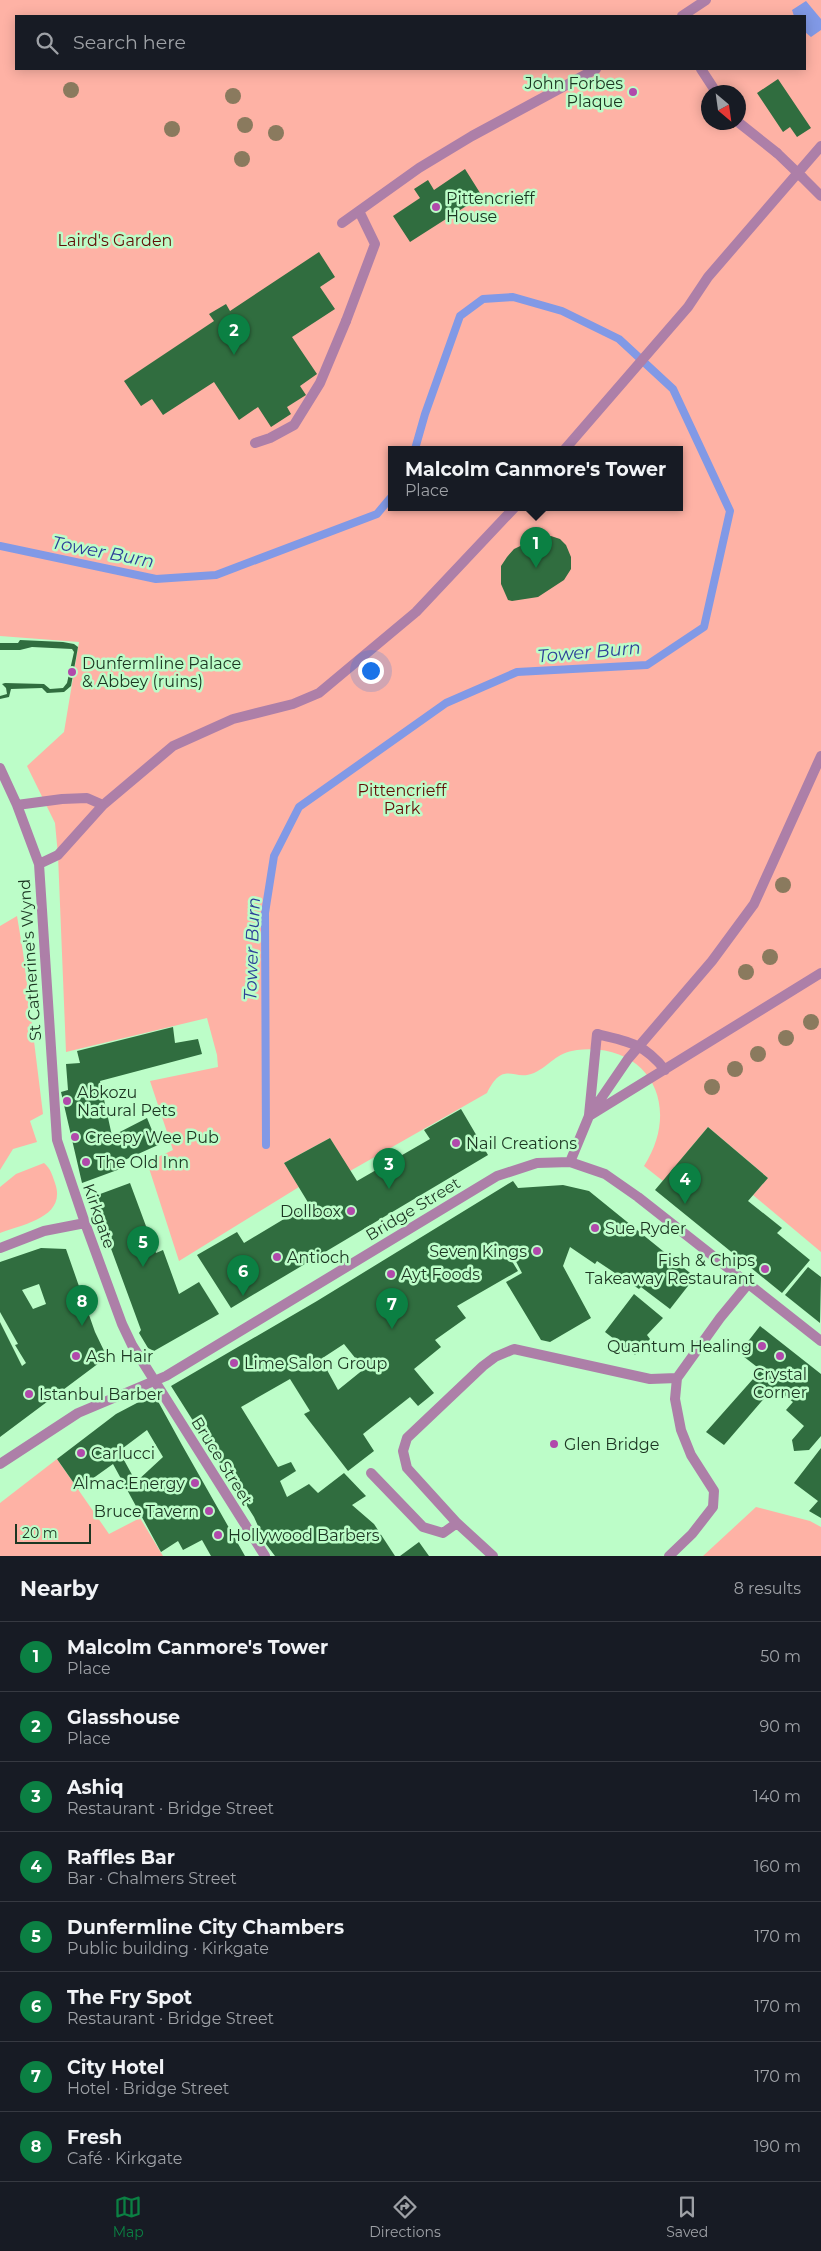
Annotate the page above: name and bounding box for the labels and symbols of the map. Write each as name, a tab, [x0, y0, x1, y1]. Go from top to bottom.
place label: John Forbes Plaque	[524, 74, 623, 111]
north arrow	[701, 85, 746, 130]
marker: John Forbes Plaque	[627, 86, 639, 98]
place label: Pittencrieff House	[446, 189, 535, 226]
marker: Pittencrieff House	[430, 201, 442, 213]
park label: Laird's Garden	[58, 231, 172, 250]
pin: 2	[218, 314, 250, 355]
pin: 1	[520, 527, 552, 568]
water label: Tower Burn	[50, 531, 156, 573]
water label: Tower Burn	[536, 637, 642, 667]
place label: Dunfermline Palace & Abbey (ruins)	[82, 654, 241, 691]
your location	[358, 658, 384, 684]
marker: Dunfermline Palace & Abbey (ruins)	[66, 666, 78, 678]
park label: Pittencrieff Park	[358, 781, 447, 818]
street label: St Catherine's Wynd	[15, 878, 45, 1042]
water label: Tower Burn	[239, 897, 265, 1001]
place label: Abkozu Natural Pets	[77, 1083, 176, 1120]
marker: Abkozu Natural Pets	[61, 1095, 73, 1107]
place label: Creepy Wee Pub	[85, 1128, 219, 1147]
marker: Creepy Wee Pub	[69, 1131, 81, 1143]
place label: Nail Creations	[466, 1134, 577, 1153]
marker: Nail Creations	[450, 1137, 462, 1149]
pin: 3	[373, 1148, 405, 1189]
place label: The Old Inn	[96, 1153, 189, 1172]
marker: The Old Inn	[80, 1156, 92, 1168]
pin: 4	[669, 1163, 701, 1204]
street label: Bridge Street	[362, 1173, 464, 1245]
street label: Kirkgate	[79, 1181, 119, 1251]
place label: Dollbox	[280, 1202, 341, 1221]
marker: Dollbox	[345, 1205, 357, 1217]
place label: Sue Ryder	[605, 1219, 686, 1238]
marker: Sue Ryder	[589, 1222, 601, 1234]
pin: 5	[127, 1226, 159, 1267]
place label: Seven Kings	[429, 1242, 527, 1261]
marker: Seven Kings	[531, 1245, 543, 1257]
place label: Antioch	[287, 1248, 350, 1267]
marker: Antioch	[271, 1251, 283, 1263]
place label: Fish & Chips Takeaway Restaurant	[585, 1251, 755, 1288]
pin: 6	[227, 1255, 259, 1296]
marker: Fish & Chips Takeaway Restaurant	[759, 1263, 771, 1275]
place label: Ayt Foods	[401, 1265, 480, 1284]
marker: Ayt Foods	[385, 1268, 397, 1280]
pin: 8	[66, 1285, 98, 1326]
pin: 7	[376, 1288, 408, 1329]
place label: Quantum Healing	[607, 1337, 752, 1356]
marker: Quantum Healing	[756, 1340, 768, 1352]
place label: Ash Hair	[86, 1347, 153, 1366]
marker: Ash Hair	[70, 1350, 82, 1362]
marker: Crystal Corner	[774, 1350, 786, 1362]
place label: Lime Salon Group	[244, 1354, 388, 1373]
marker: Lime Salon Group	[228, 1357, 240, 1369]
place label: Crystal Corner	[753, 1365, 807, 1402]
place label: Istanbul Barber	[39, 1385, 163, 1404]
marker: Istanbul Barber	[23, 1388, 35, 1400]
street label: Bruce Street	[187, 1413, 257, 1509]
place label: Glen Bridge	[564, 1435, 659, 1454]
marker: Glen Bridge	[548, 1438, 560, 1450]
place label: Carlucci	[91, 1444, 155, 1463]
marker: Carlucci	[75, 1447, 87, 1459]
place label: Almac.Energy	[73, 1474, 185, 1493]
marker: Almac.Energy	[189, 1477, 201, 1489]
place label: Bruce Tavern	[94, 1502, 199, 1521]
marker: Bruce Tavern	[203, 1505, 215, 1517]
scale bar	[15, 1521, 91, 1544]
place label: Hollywood Barbers	[228, 1526, 380, 1545]
marker: Hollywood Barbers	[212, 1529, 224, 1541]

